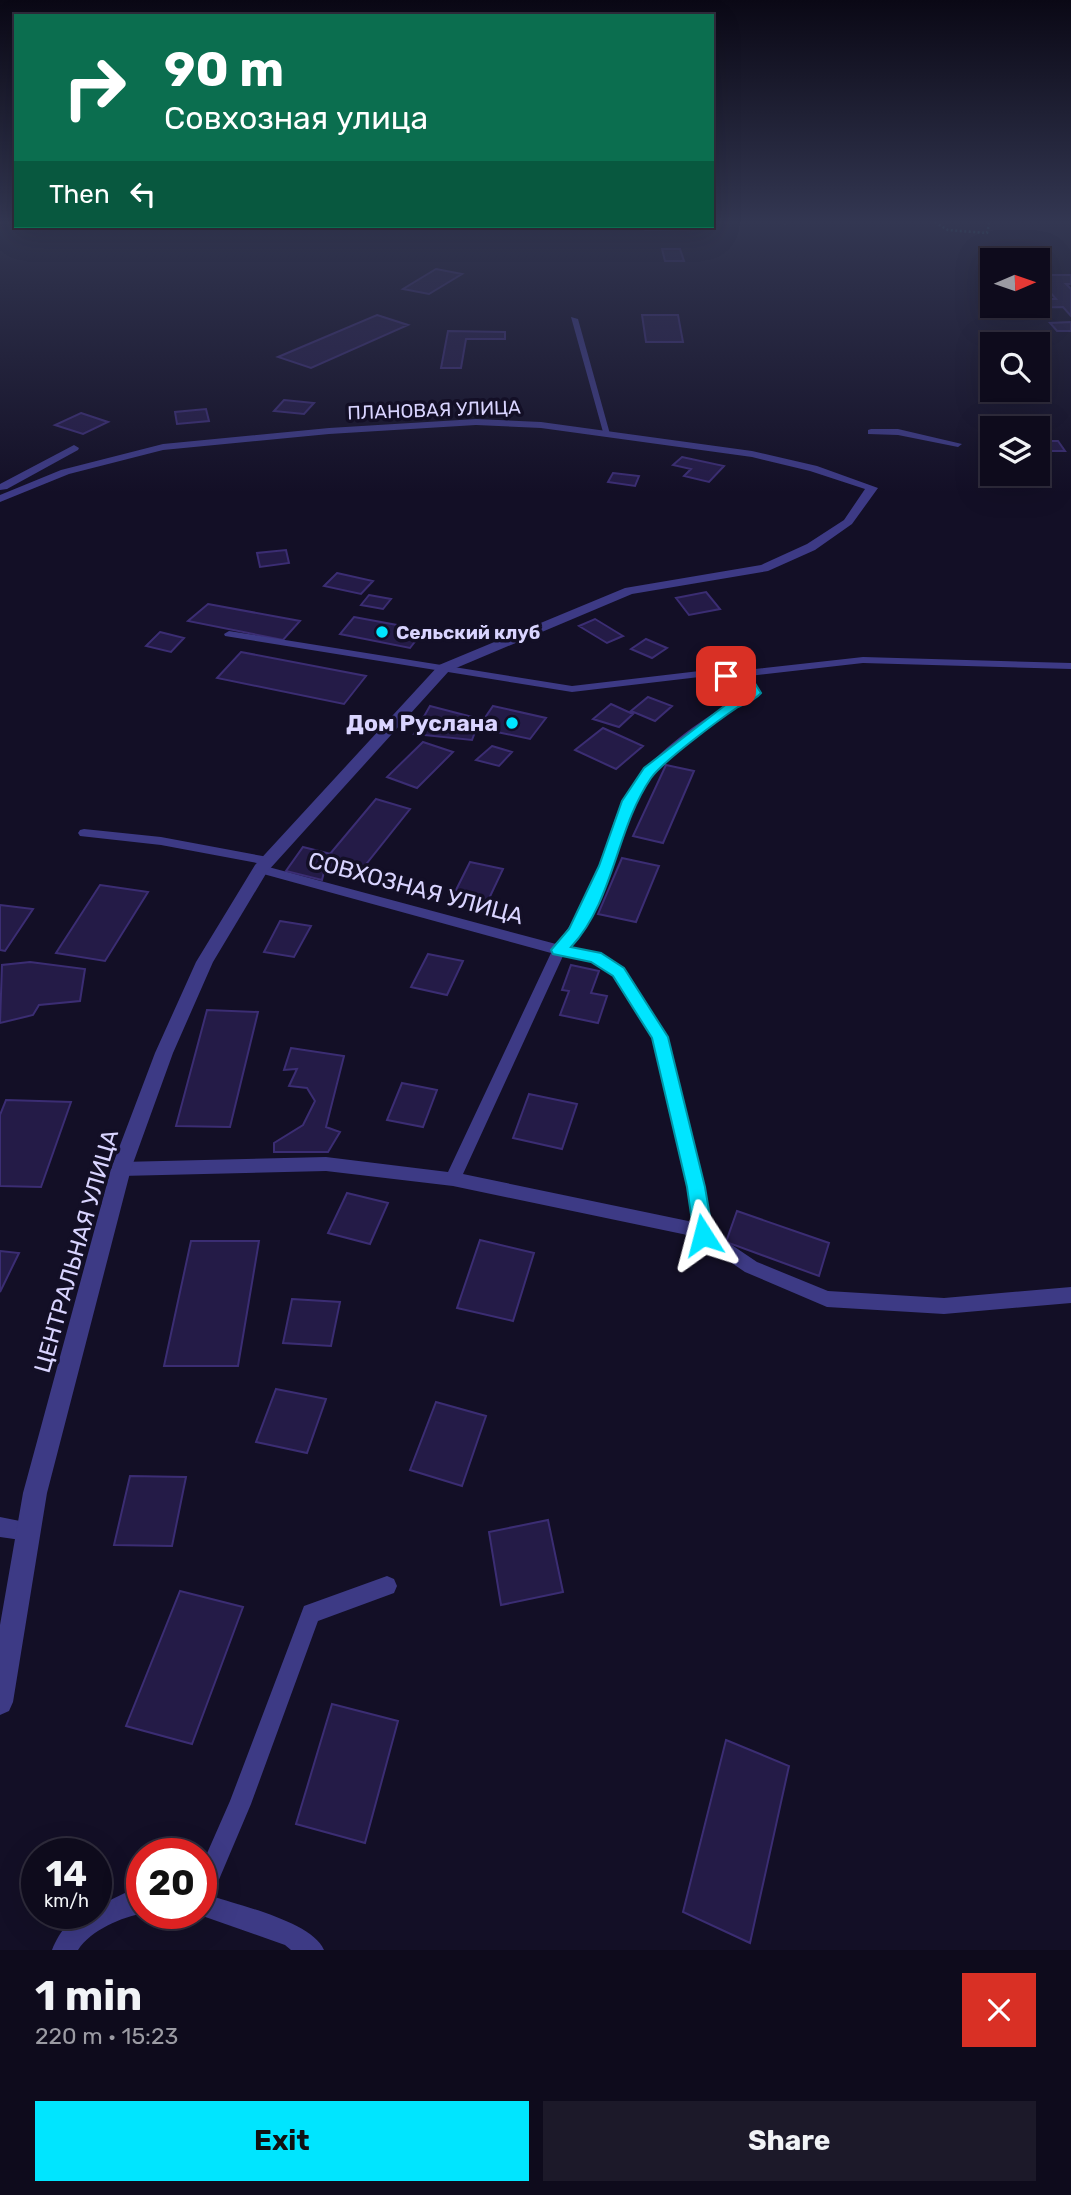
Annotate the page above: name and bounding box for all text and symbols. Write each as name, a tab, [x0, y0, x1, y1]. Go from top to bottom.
text: 90 m	[164, 40, 284, 98]
icon: right	[49, 42, 140, 133]
text: Совхозная улица	[164, 99, 428, 137]
icon: left	[124, 175, 162, 213]
text: Then	[49, 179, 110, 210]
north arrow	[980, 248, 1050, 318]
map controls	[980, 248, 1050, 486]
button: search	[980, 332, 1050, 402]
street label: ПЛАНОВАЯ УЛИЦА	[347, 395, 521, 425]
button: layers	[980, 416, 1050, 486]
place label: Сельский клуб	[396, 621, 540, 644]
marker: Сельский клуб	[374, 624, 390, 640]
pin	[696, 646, 756, 706]
icon: arrive	[707, 657, 745, 695]
place label: Дом Руслана	[346, 709, 498, 737]
marker: Дом Руслана	[504, 715, 520, 731]
street label: СОВХОЗНАЯ УЛИЦА	[305, 846, 527, 930]
street label: ЦЕНТРАЛЬНАЯ УЛИЦА	[28, 1126, 124, 1376]
position arrow	[666, 1198, 740, 1272]
speed limit sign: 20	[126, 1838, 217, 1929]
text: 14	[46, 1853, 87, 1895]
text: km/h	[44, 1890, 89, 1912]
text: 1 min	[35, 1971, 142, 2021]
button: close	[962, 1973, 1036, 2047]
text: 220 m · 15:23	[35, 2022, 178, 2050]
button: Exit	[35, 2101, 529, 2181]
button: Share	[543, 2101, 1036, 2181]

